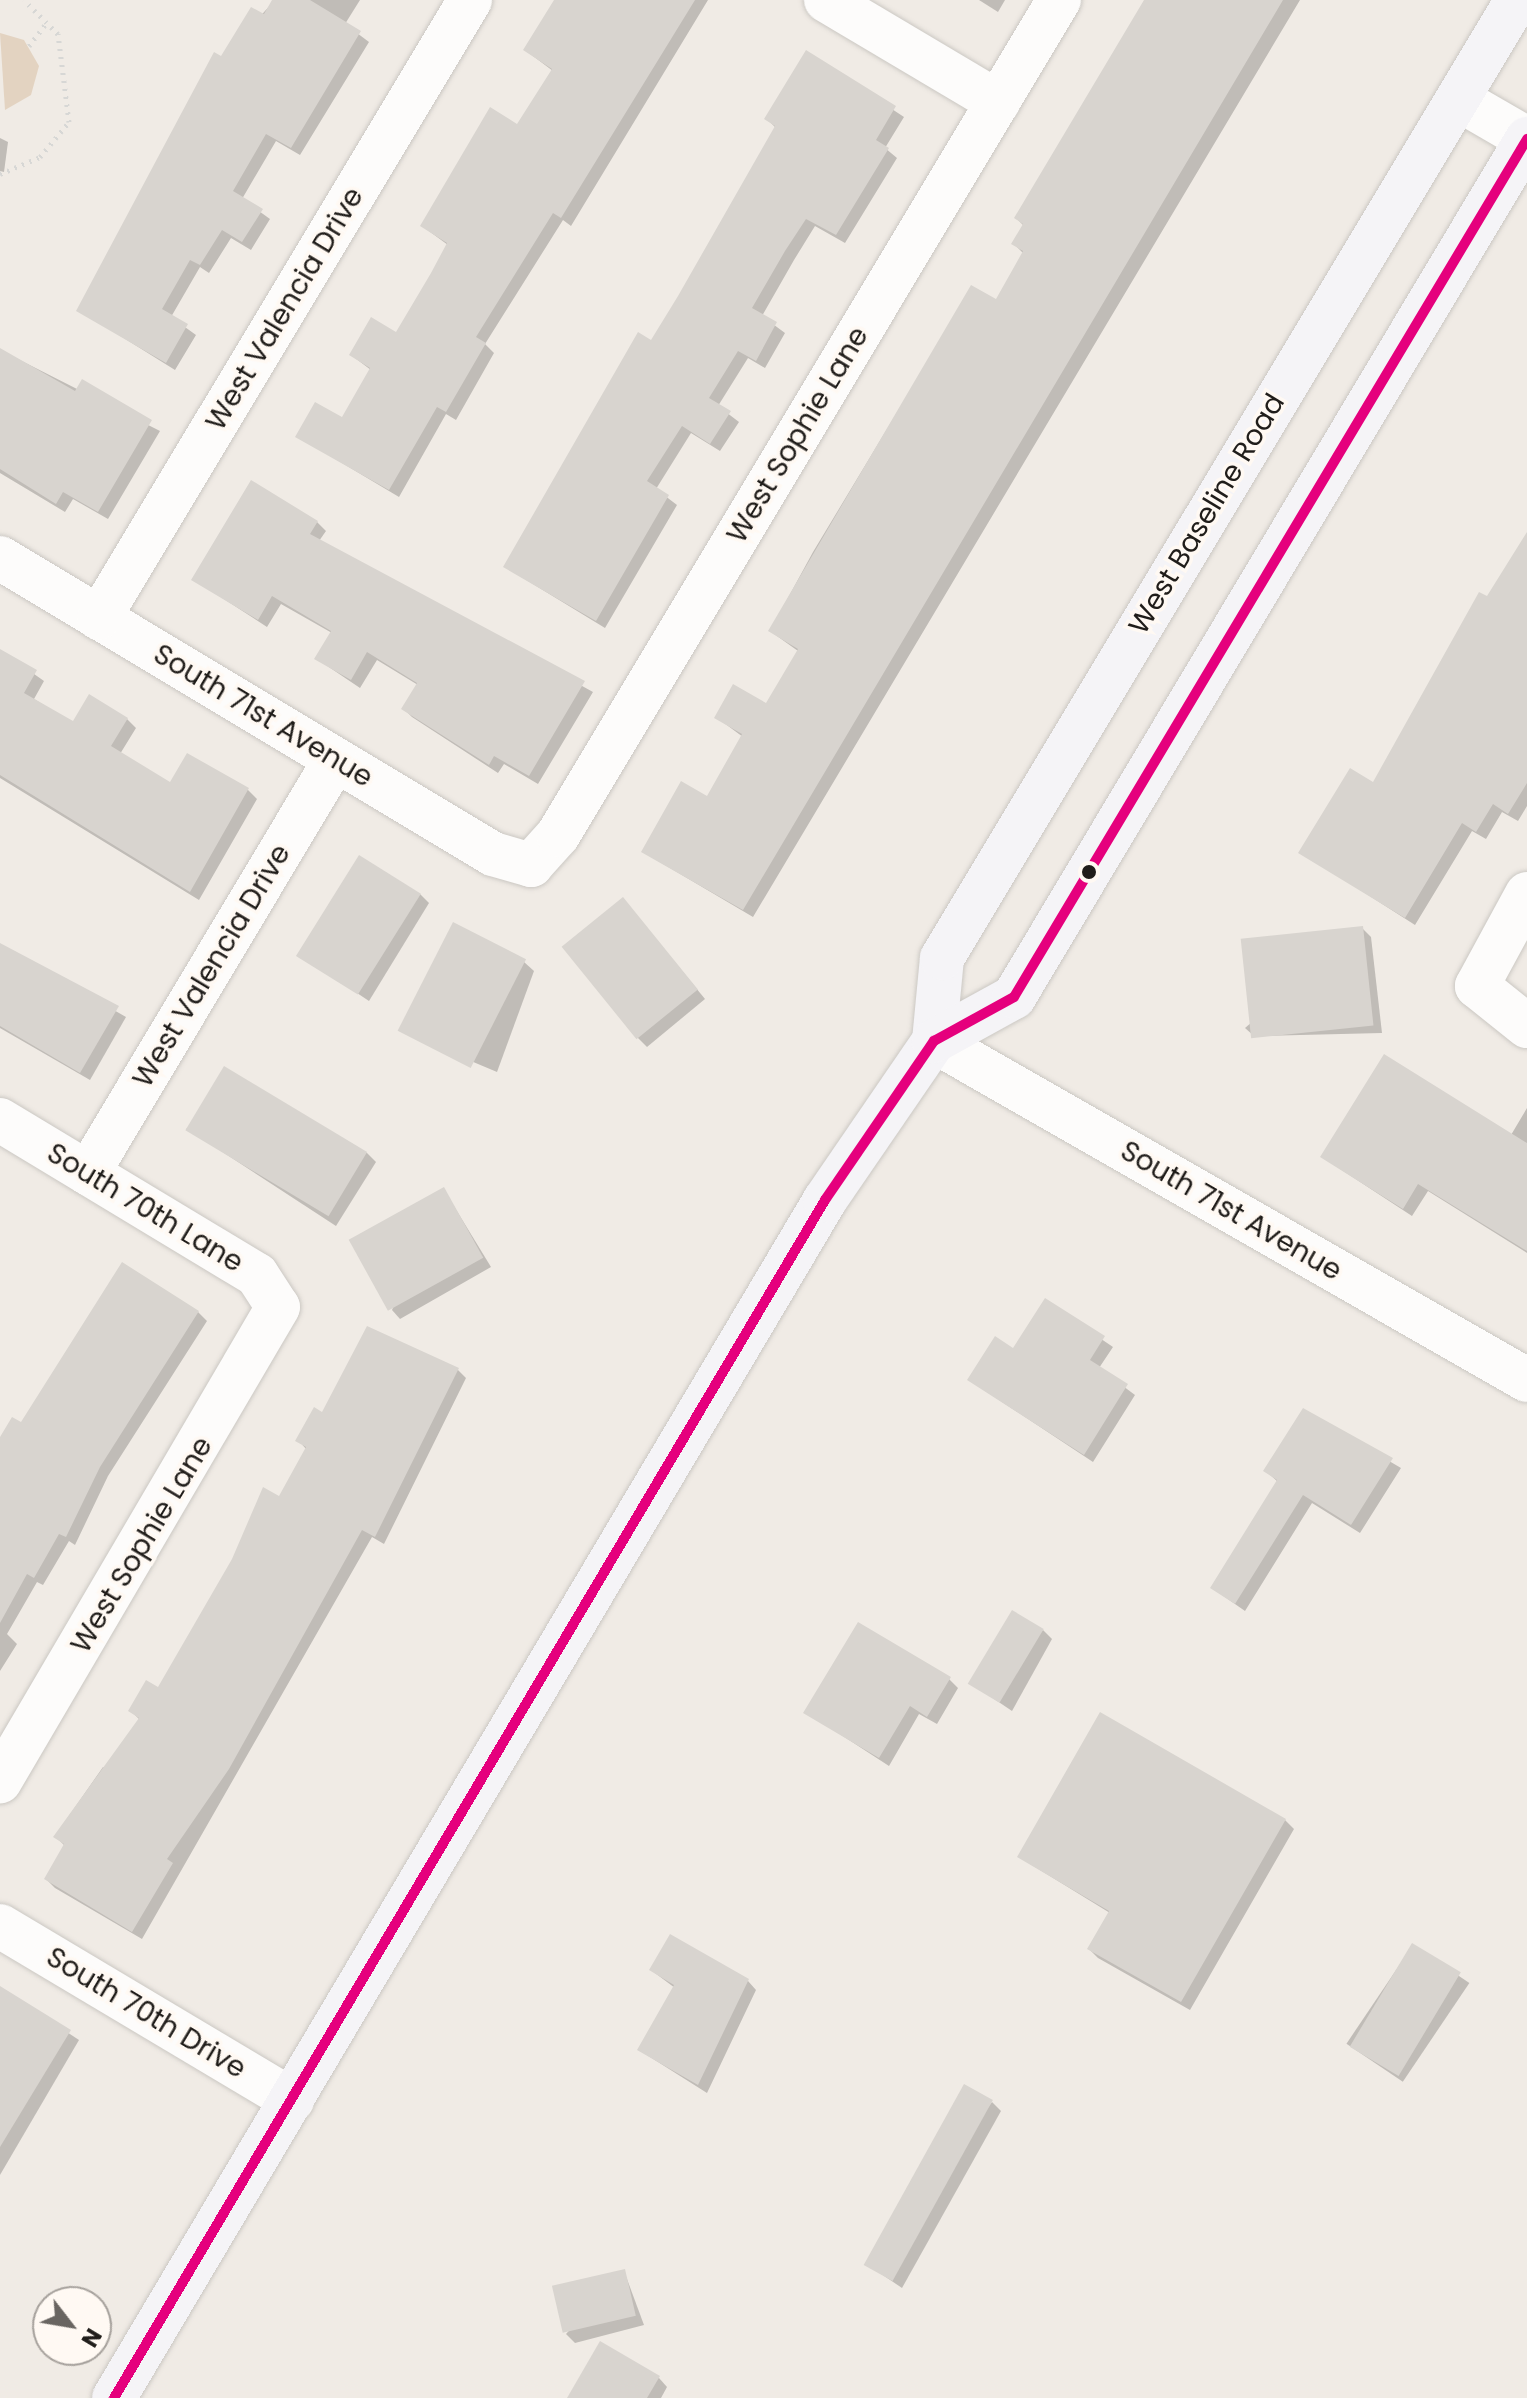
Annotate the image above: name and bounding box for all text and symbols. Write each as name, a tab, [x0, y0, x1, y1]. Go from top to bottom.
street label: West Valencia Drive	[199, 181, 371, 437]
street label: West Sophie Lane	[720, 321, 876, 549]
street label: West Baseline Road	[1122, 388, 1292, 640]
street label: South 71st Avenue	[147, 637, 379, 795]
street label: West Valencia Drive	[126, 838, 298, 1094]
unlabelled marker	[1081, 864, 1097, 880]
street label: South 71st Avenue	[1115, 1134, 1347, 1288]
street label: South 70th Lane	[41, 1136, 249, 1280]
street label: West Sophie Lane	[64, 1431, 220, 1659]
street label: South 70th Drive	[40, 1940, 252, 2086]
north arrow	[32, 2286, 112, 2366]
text: N	[74, 2323, 109, 2353]

